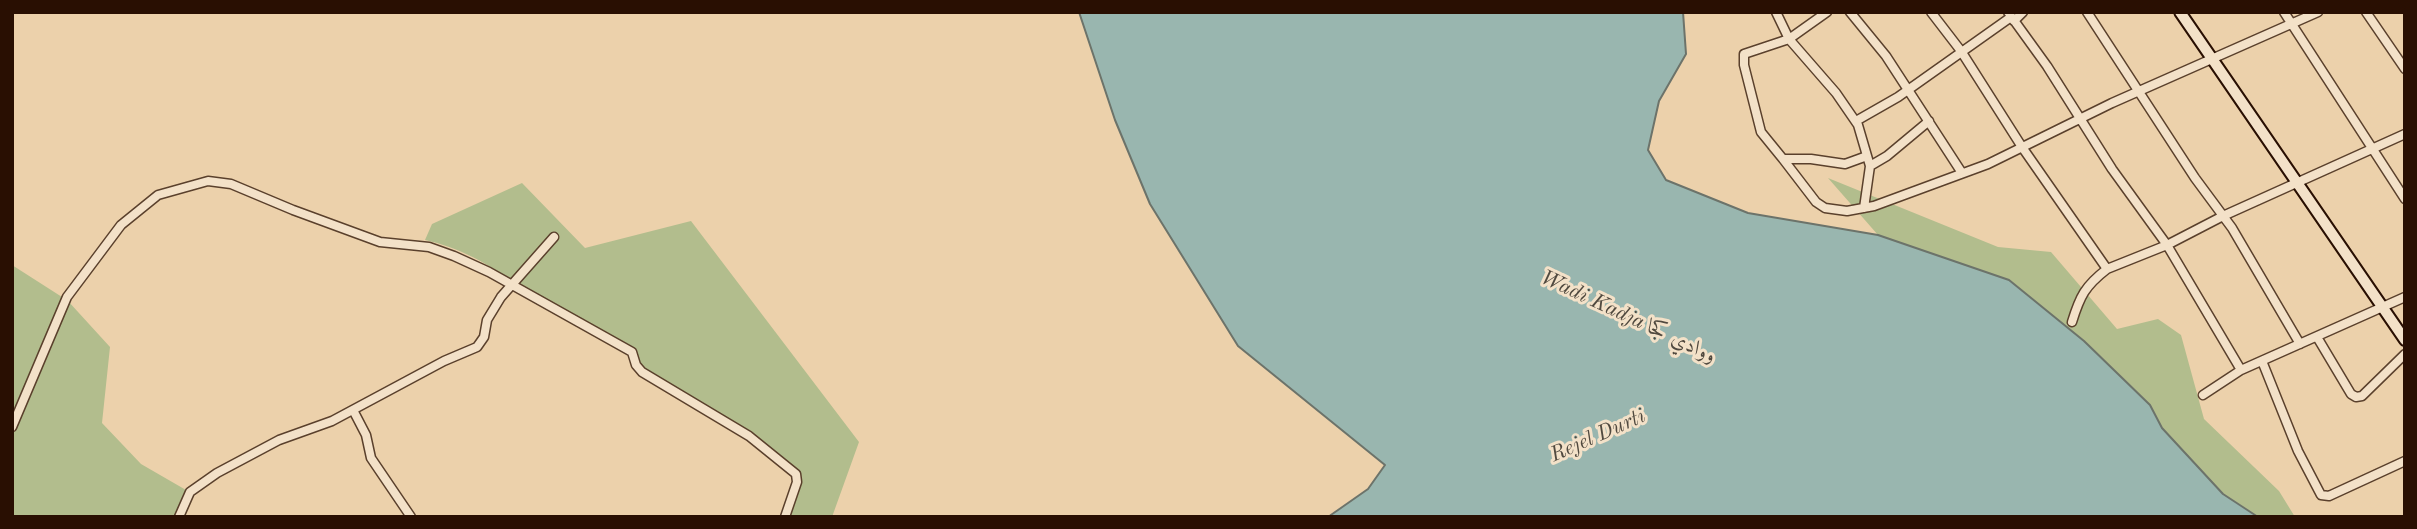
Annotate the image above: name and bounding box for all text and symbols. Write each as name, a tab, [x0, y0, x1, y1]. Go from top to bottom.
water label: Wadi Kadja ووادي كجا	[1536, 265, 1720, 369]
water label: Rejel Durti	[1546, 404, 1650, 468]

